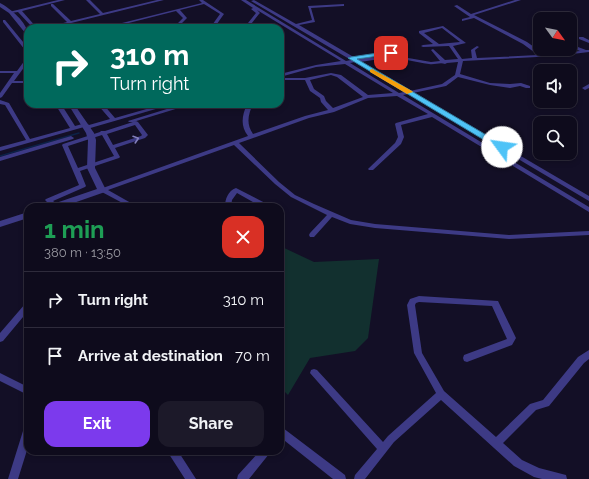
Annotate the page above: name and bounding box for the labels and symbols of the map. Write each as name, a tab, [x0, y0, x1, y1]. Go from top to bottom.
north arrow	[533, 12, 577, 56]
pin	[374, 36, 408, 70]
position arrow	[481, 126, 523, 168]
one-way arrow	[132, 135, 139, 144]

